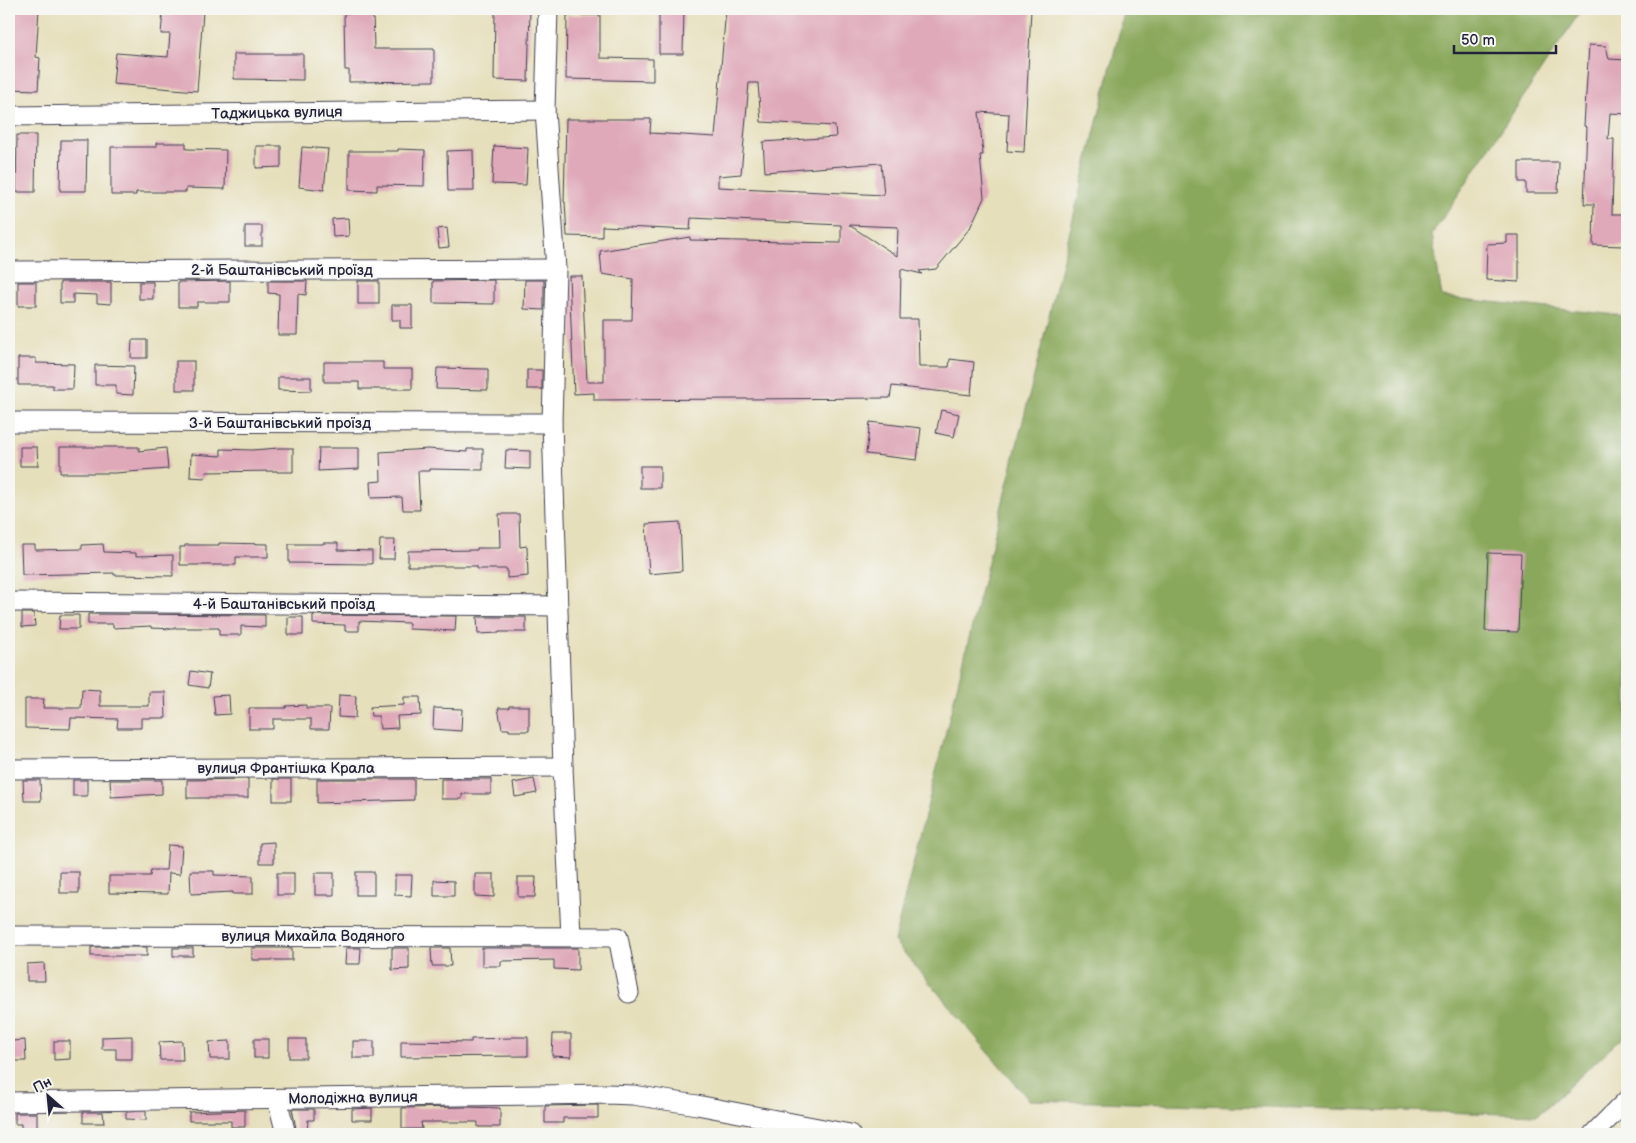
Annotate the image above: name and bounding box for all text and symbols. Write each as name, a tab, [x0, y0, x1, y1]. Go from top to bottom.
scale bar	[1454, 22, 1556, 54]
text: 50 m	[1461, 31, 1495, 50]
street label: Таджицька вулиця	[211, 102, 343, 124]
street label: 2-й Баштанівський проїзд	[191, 261, 373, 280]
street label: 3-й Баштанівський проїзд	[189, 414, 371, 433]
street label: 4-й Баштанівський проїзд	[193, 595, 375, 614]
street label: вулиця Франтішка Крала	[197, 759, 375, 778]
street label: вулиця Михайла Водяного	[221, 927, 405, 946]
north arrow	[22, 1070, 72, 1120]
text: Пн	[30, 1073, 55, 1097]
street label: Молодіжна вулиця	[288, 1087, 418, 1109]

